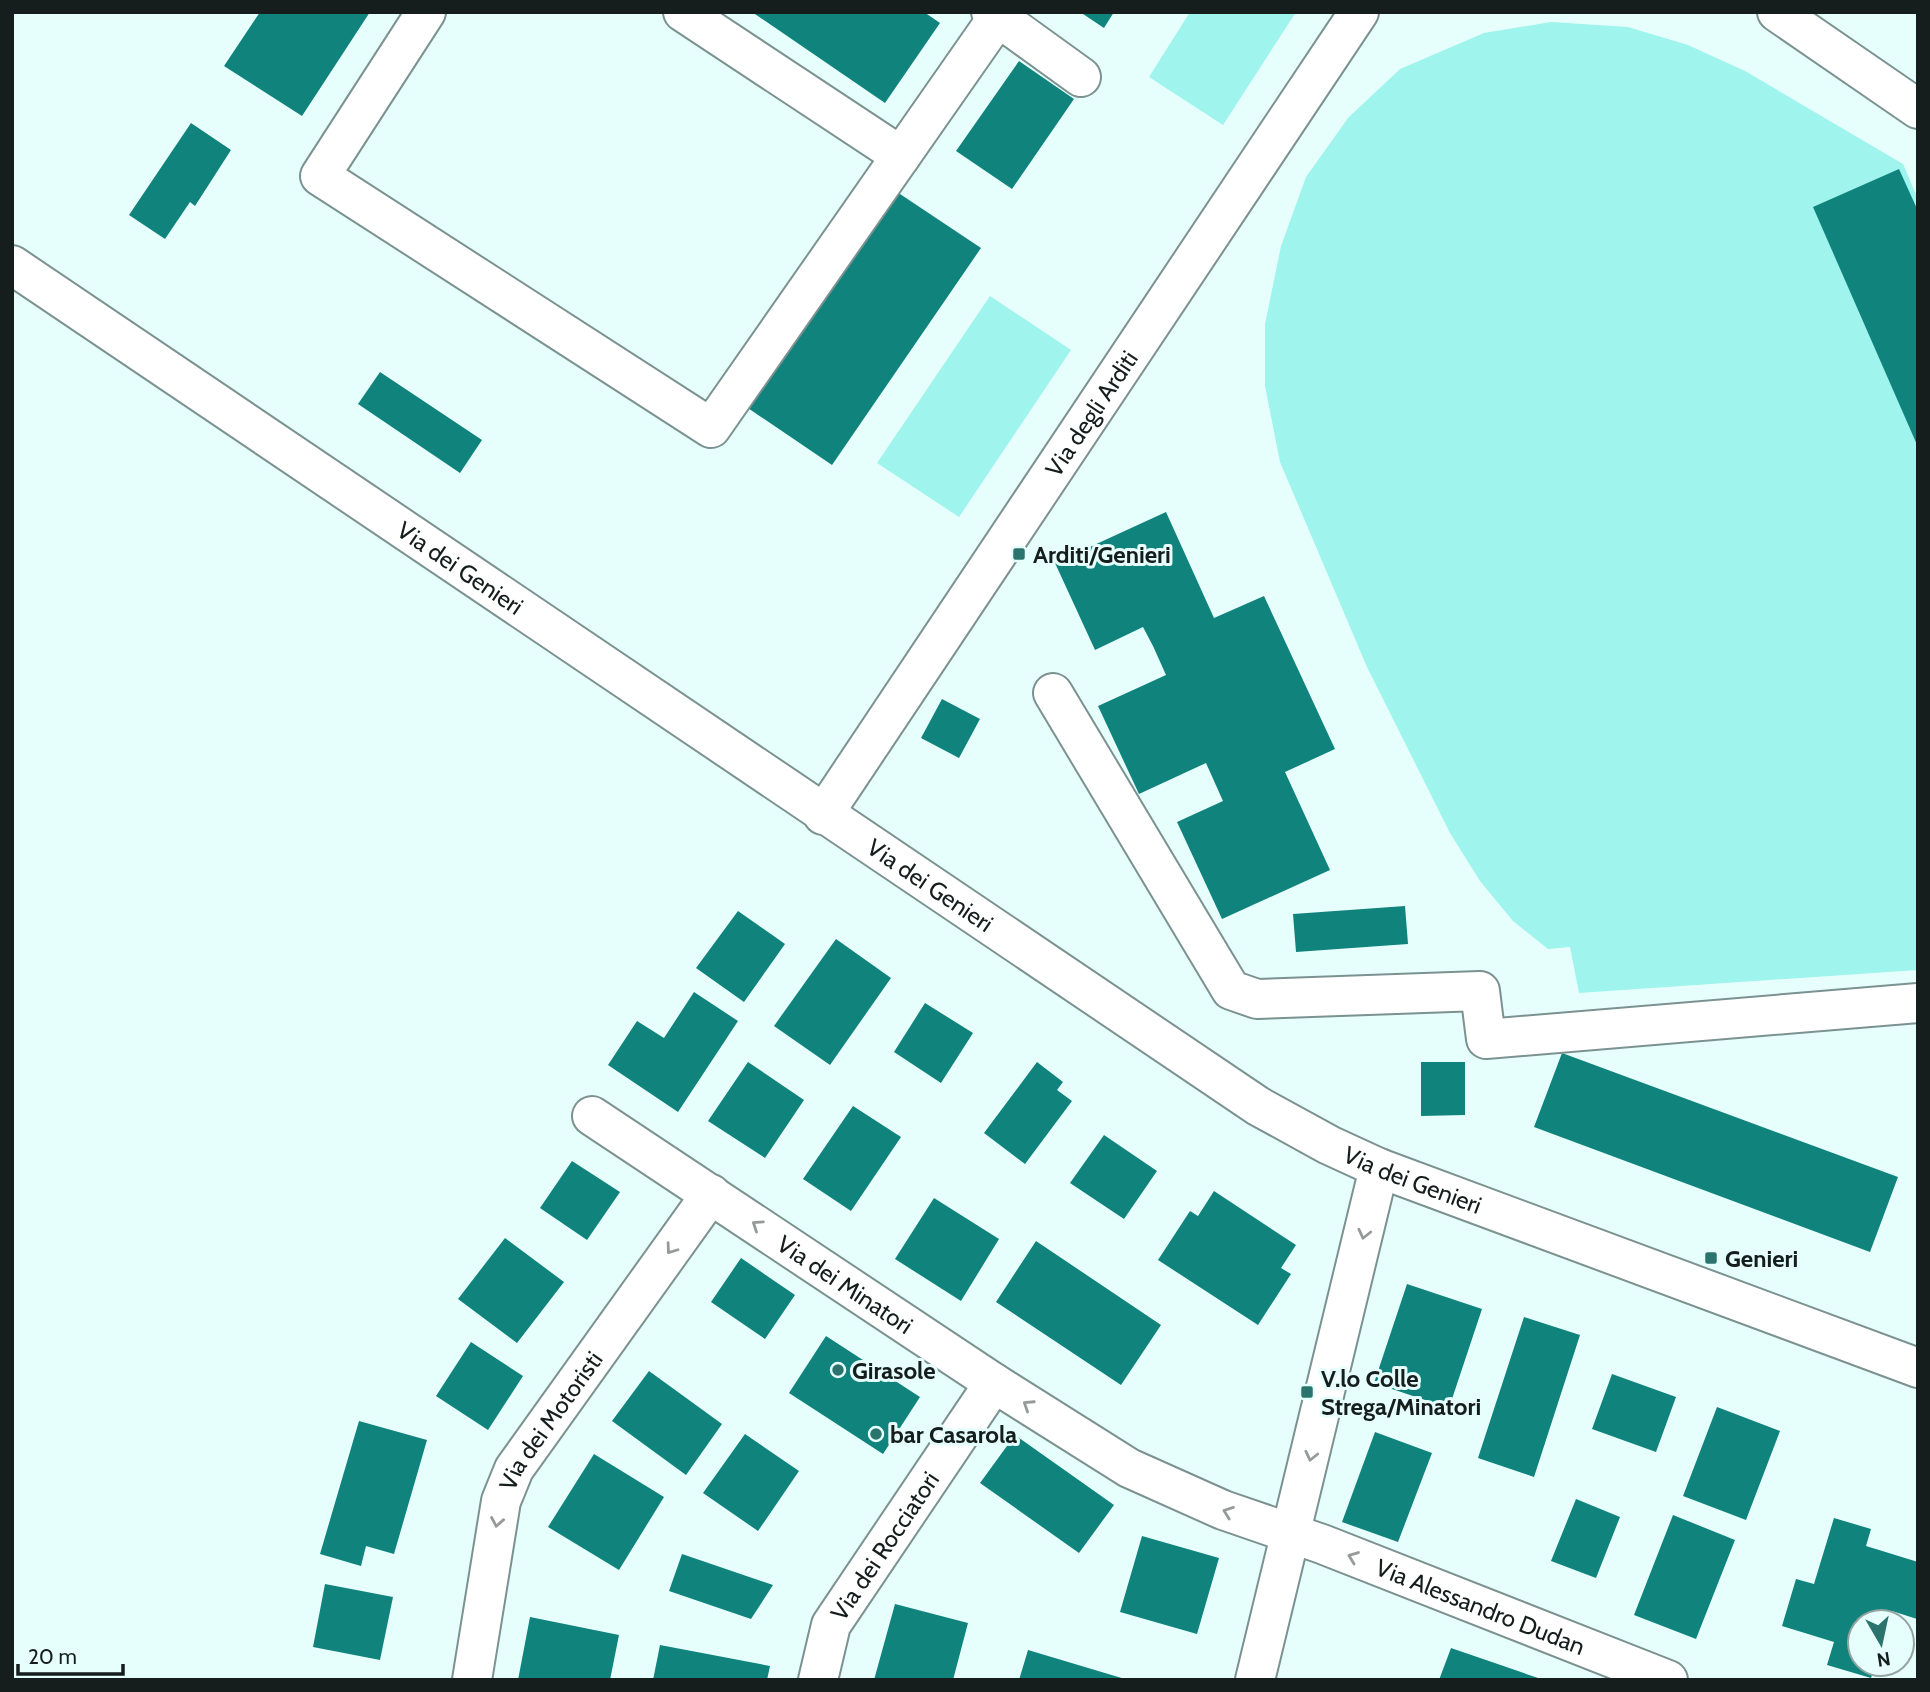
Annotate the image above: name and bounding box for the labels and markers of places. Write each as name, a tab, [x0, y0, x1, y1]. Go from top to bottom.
place label: Arditi/Genieri	[1033, 540, 1171, 569]
marker: Arditi/Genieri	[1011, 546, 1027, 562]
place label: Genieri	[1725, 1244, 1798, 1273]
marker: Genieri	[1703, 1250, 1719, 1266]
place label: Girasole	[852, 1356, 936, 1385]
marker: Girasole	[830, 1362, 846, 1378]
place label: V.lo Colle Strega/Minatori	[1321, 1364, 1481, 1421]
marker: V.lo Colle Strega/Minatori	[1299, 1384, 1315, 1400]
place label: bar Casarola	[890, 1420, 1017, 1449]
marker: bar Casarola	[868, 1426, 884, 1442]

